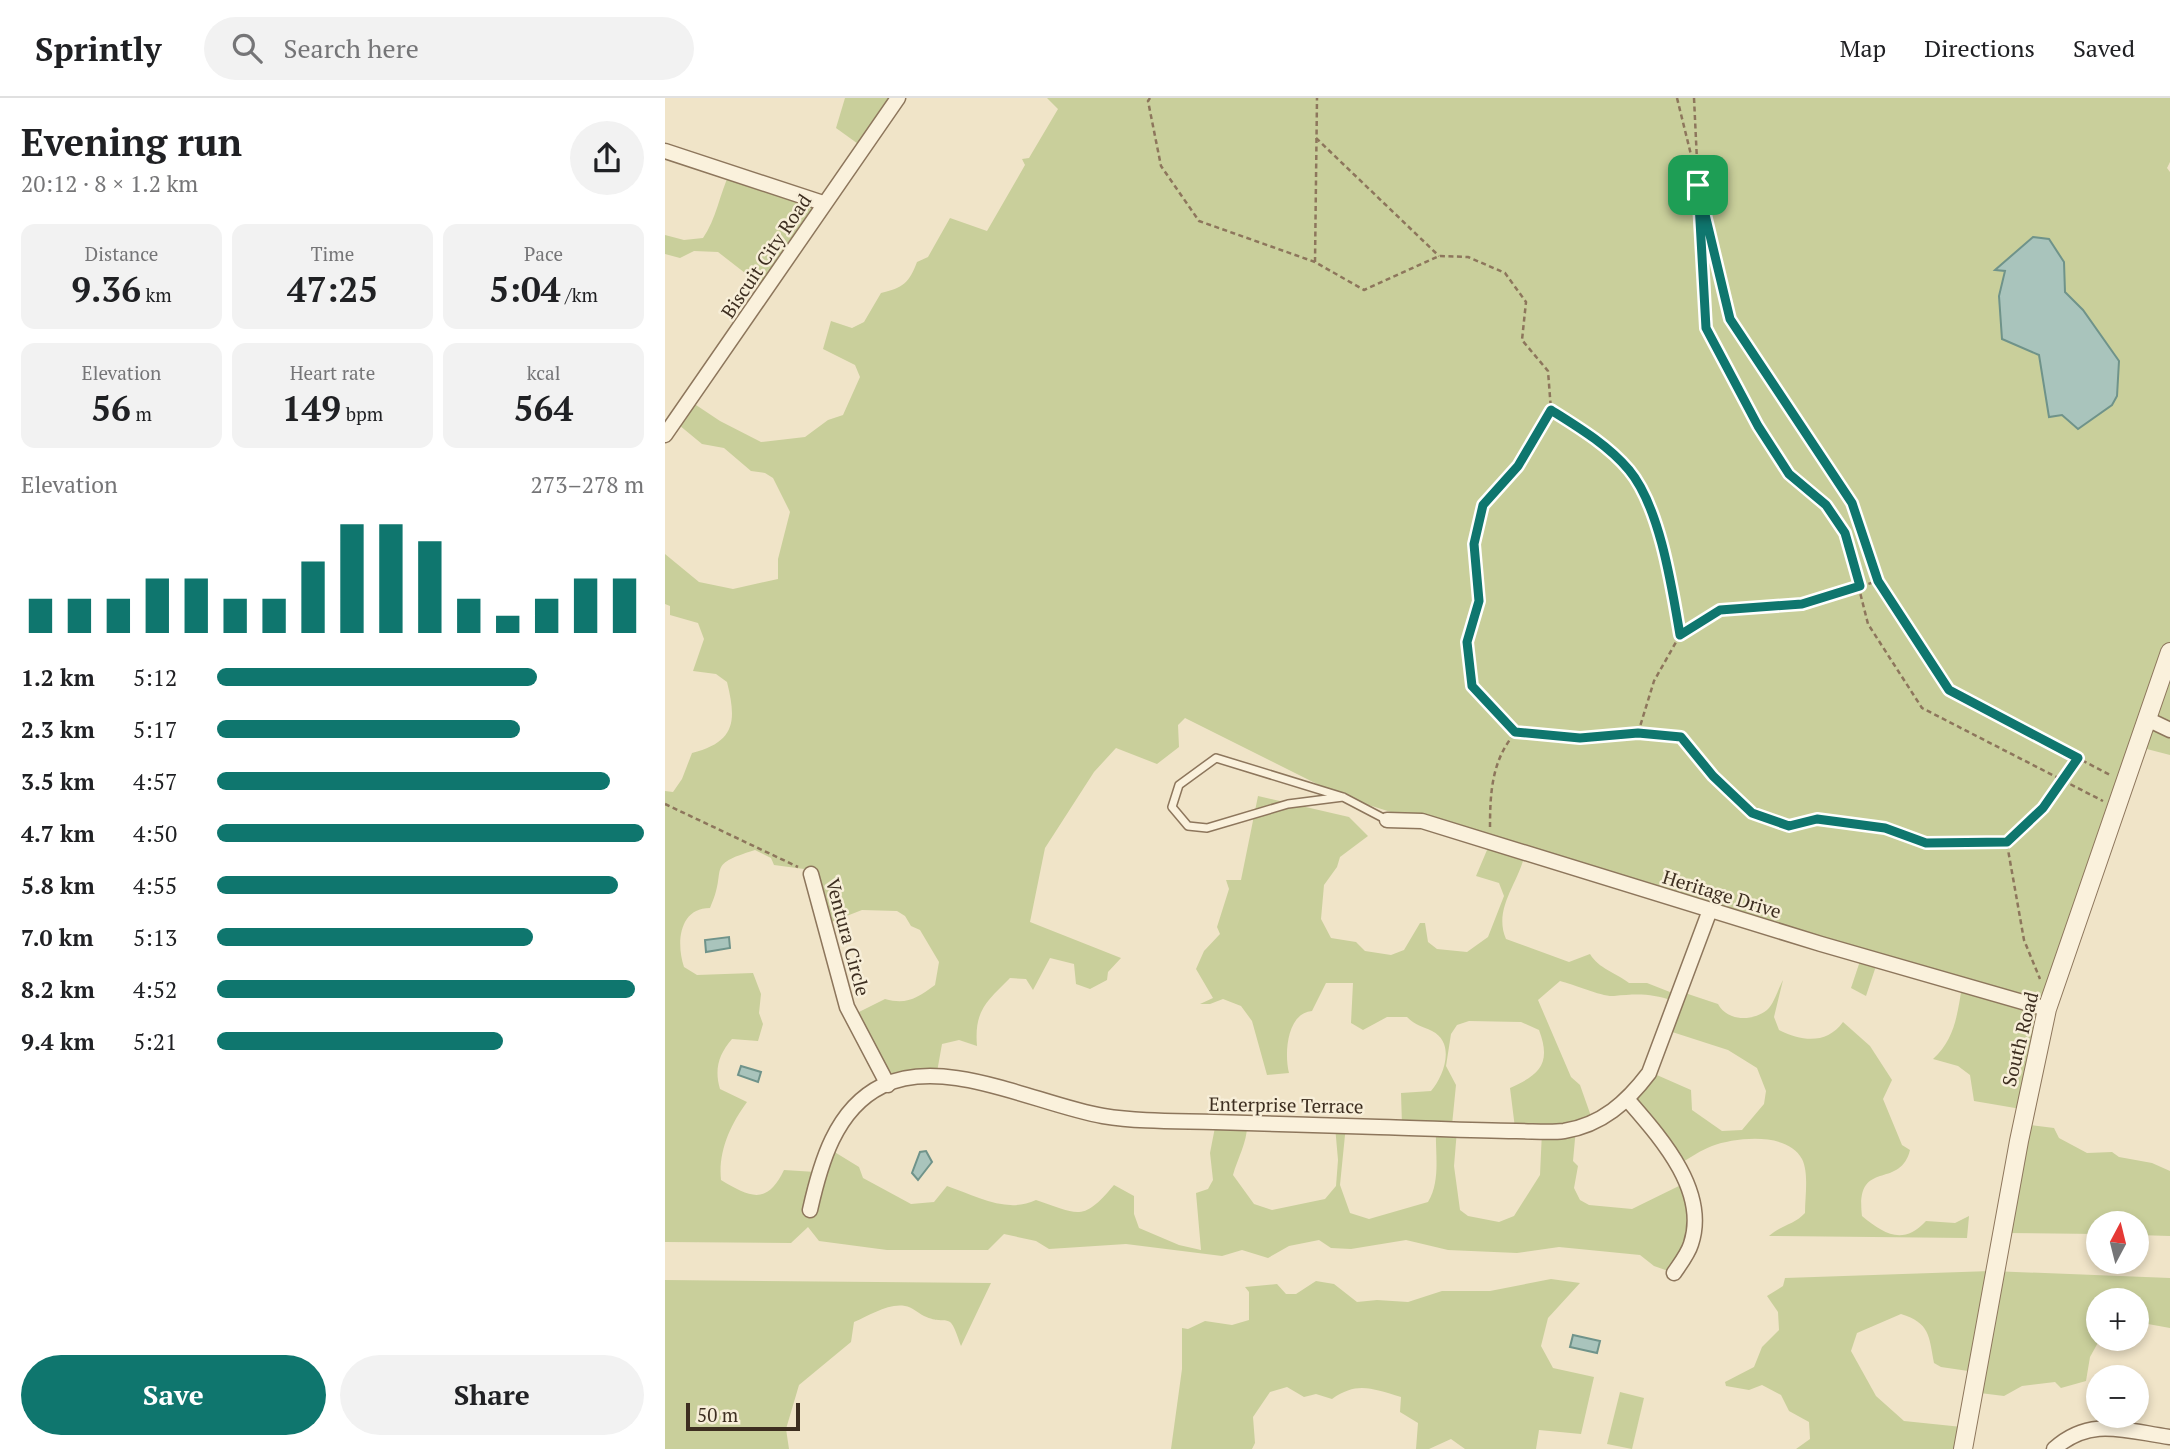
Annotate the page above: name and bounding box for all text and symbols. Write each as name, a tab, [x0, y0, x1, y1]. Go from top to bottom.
search box	[204, 17, 694, 80]
text: Sprintly	[35, 27, 162, 70]
icon: search	[228, 29, 266, 67]
text: Search here	[284, 31, 419, 65]
text: Map	[1840, 32, 1886, 64]
text: Directions	[1924, 32, 2035, 64]
text: Saved	[2073, 32, 2135, 64]
text: Evening run	[21, 117, 242, 167]
button: share	[570, 121, 644, 195]
pin	[1668, 155, 1728, 215]
icon: arrive	[1679, 166, 1717, 204]
text: 20:12 · 8 × 1.2 km	[21, 168, 198, 199]
street label: Biscuit City Road	[715, 189, 817, 323]
text: Distance	[85, 241, 158, 266]
text: Time	[311, 241, 354, 266]
text: Pace	[524, 241, 563, 266]
text: 9.36	[71, 266, 141, 312]
text: 47:25	[287, 266, 378, 312]
text: 5:04	[489, 266, 560, 312]
text: km	[141, 282, 172, 307]
text: /km	[560, 282, 598, 307]
text: Elevation	[82, 360, 161, 385]
text: Heart rate	[290, 360, 375, 385]
text: kcal	[527, 360, 560, 385]
text: 56	[91, 385, 131, 431]
text: 149	[282, 385, 341, 431]
text: 564	[514, 385, 573, 431]
text: m	[131, 401, 152, 426]
text: bpm	[341, 401, 383, 426]
text: Elevation	[21, 469, 118, 500]
text: 273–278 m	[531, 469, 644, 500]
text: 1.2 km	[21, 662, 95, 693]
text: 5:12	[133, 662, 177, 693]
text: 2.3 km	[21, 714, 95, 745]
text: 5:17	[133, 714, 177, 745]
text: 3.5 km	[21, 766, 95, 797]
text: 4:57	[133, 766, 177, 797]
text: 4.7 km	[21, 818, 95, 849]
text: 4:50	[133, 818, 177, 849]
street label: Heritage Drive	[1660, 864, 1784, 923]
text: 5.8 km	[21, 870, 95, 901]
text: 4:55	[133, 870, 177, 901]
street label: Ventura Circle	[821, 875, 876, 999]
text: 7.0 km	[21, 922, 93, 953]
text: 5:13	[133, 922, 177, 953]
text: 8.2 km	[21, 974, 95, 1005]
text: 4:52	[133, 974, 177, 1005]
street label: South Road	[1996, 988, 2043, 1089]
text: 9.4 km	[21, 1026, 95, 1057]
text: 5:21	[133, 1026, 177, 1057]
street label: Enterprise Terrace	[1208, 1091, 1364, 1118]
north arrow	[2086, 1211, 2149, 1274]
map controls	[2086, 1211, 2149, 1428]
button: +	[2086, 1288, 2149, 1351]
button: Save	[21, 1355, 326, 1435]
button: Share	[340, 1355, 644, 1435]
button: −	[2086, 1365, 2149, 1428]
scale bar	[686, 1400, 800, 1432]
text: 50 m	[697, 1402, 738, 1427]

